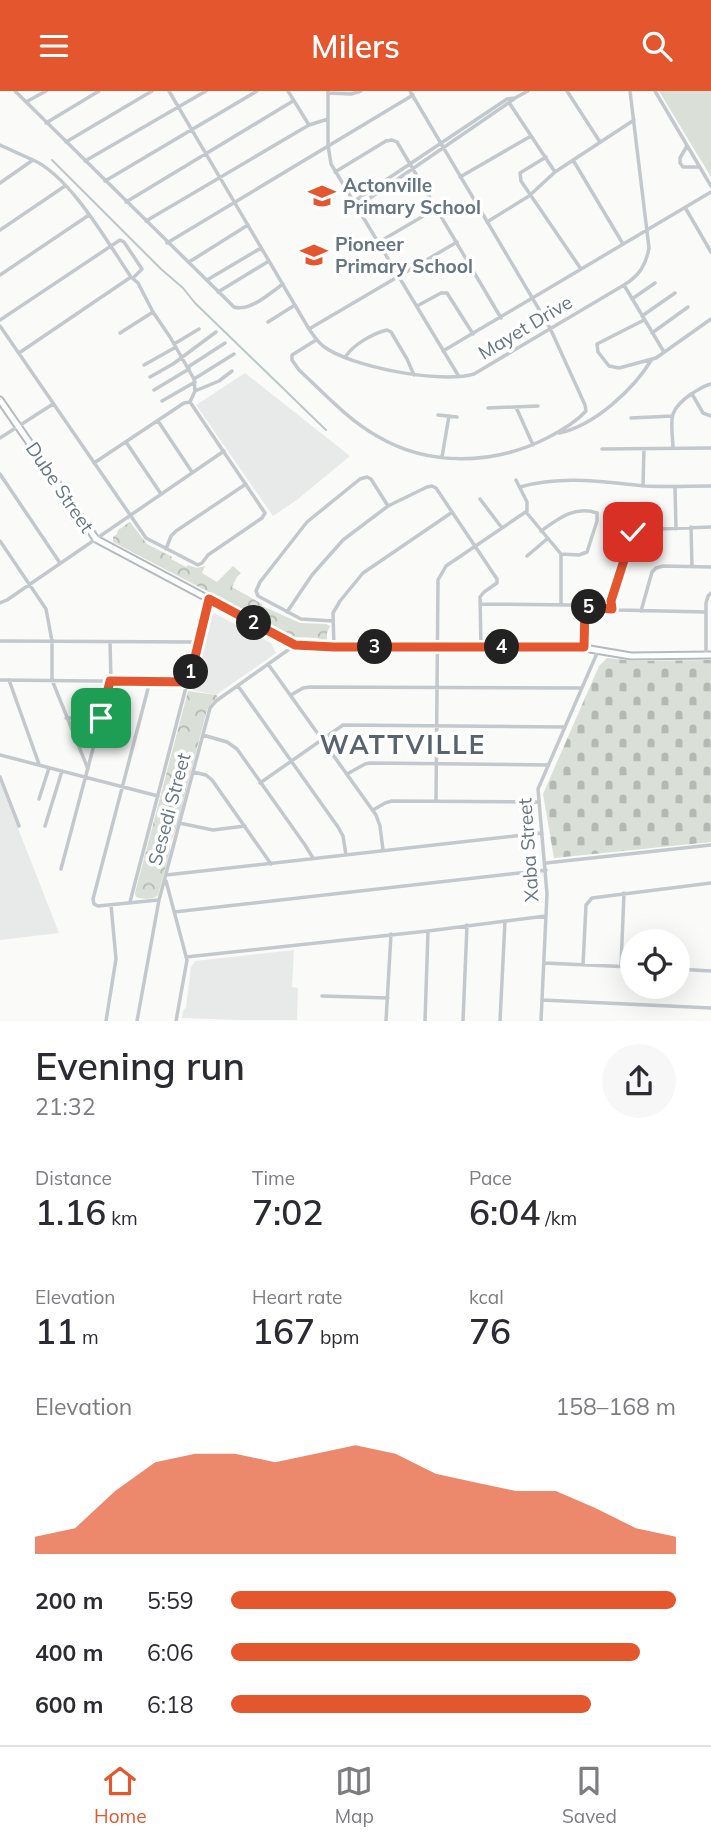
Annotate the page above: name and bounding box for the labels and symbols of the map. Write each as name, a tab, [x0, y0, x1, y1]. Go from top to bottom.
place label: Actonville Primary School	[343, 173, 481, 219]
school or university icon: Actonville Primary School	[307, 181, 337, 211]
place label: Pioneer Primary School	[335, 232, 473, 278]
school or university icon: Pioneer Primary School	[299, 240, 329, 270]
street label: Mayet Drive	[474, 290, 576, 364]
street label: Dube Street	[21, 437, 99, 537]
pin	[603, 502, 663, 562]
pin: 5	[572, 589, 606, 625]
pin: 2	[236, 605, 272, 641]
pin: 3	[358, 629, 392, 665]
pin: 4	[484, 629, 520, 665]
pin: 1	[174, 655, 208, 689]
pin	[71, 688, 131, 748]
district label: WATTVILLE	[320, 728, 486, 761]
street label: Sesedi Street	[142, 750, 196, 868]
street label: Xaba Street	[512, 797, 544, 903]

